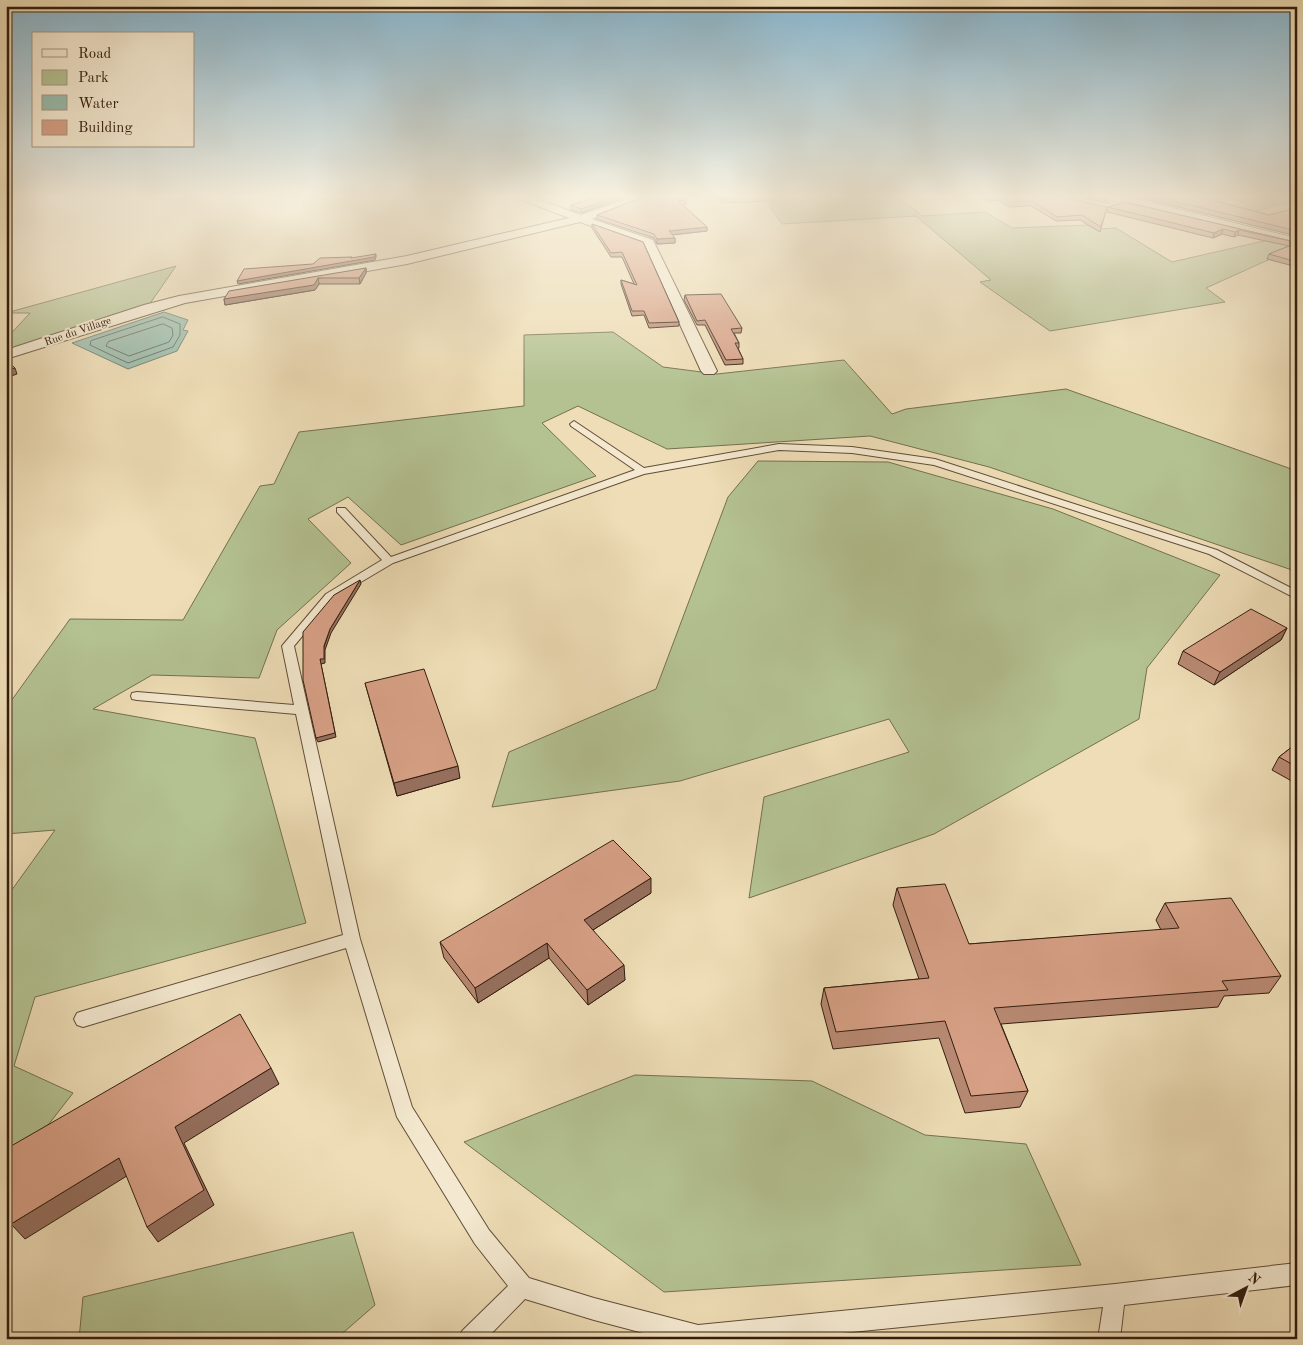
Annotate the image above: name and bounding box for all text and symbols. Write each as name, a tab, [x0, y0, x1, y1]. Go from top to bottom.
legend	[32, 32, 195, 148]
text: Road	[78, 47, 112, 62]
text: Park	[78, 71, 109, 86]
text: Water	[78, 97, 119, 112]
text: Building	[78, 121, 133, 136]
street label: Rue du Village	[43, 315, 113, 349]
north arrow	[1220, 1262, 1270, 1312]
text: N	[1245, 1270, 1263, 1288]

